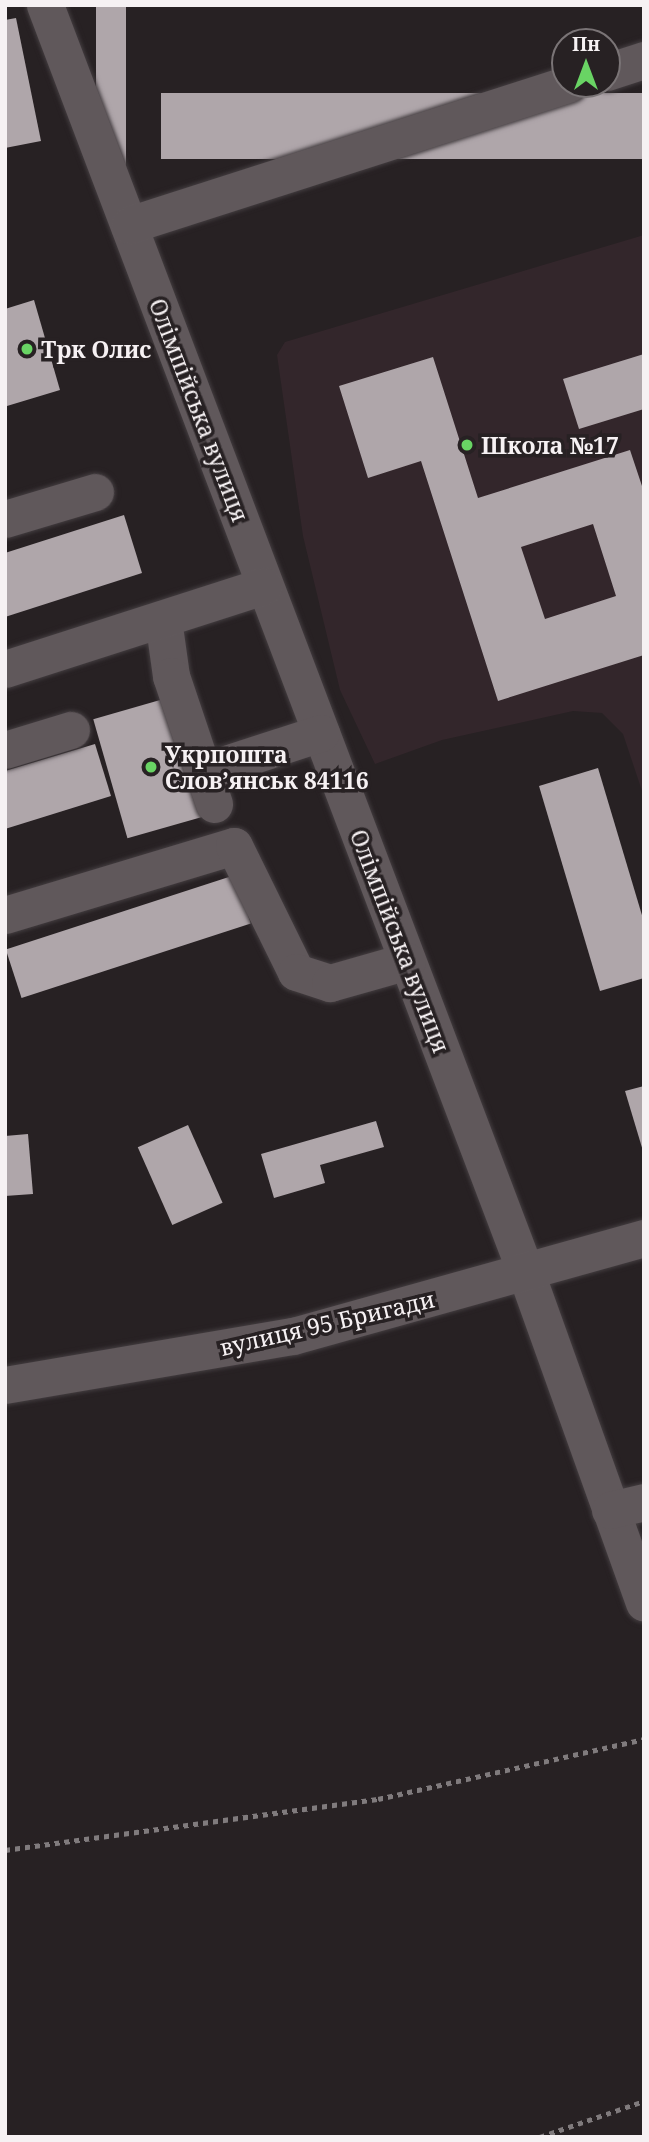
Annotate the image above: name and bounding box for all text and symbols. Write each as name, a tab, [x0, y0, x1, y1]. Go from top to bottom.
north arrow	[551, 28, 621, 98]
text: Пн	[572, 31, 600, 57]
street label: Олімпійська вулиця	[144, 295, 254, 525]
place label: Трк Олис	[41, 335, 151, 363]
marker: Трк Олис	[19, 341, 35, 357]
place label: Школа №17	[481, 431, 619, 459]
marker: Школа №17	[459, 437, 475, 453]
place label: Укрпошта Слов’янськ 84116	[165, 740, 369, 794]
marker: Укрпошта Слов’янськ 84116	[143, 759, 159, 775]
street label: Олімпійська вулиця	[345, 826, 455, 1056]
street label: вулиця 95 Бригади	[217, 1285, 437, 1361]

